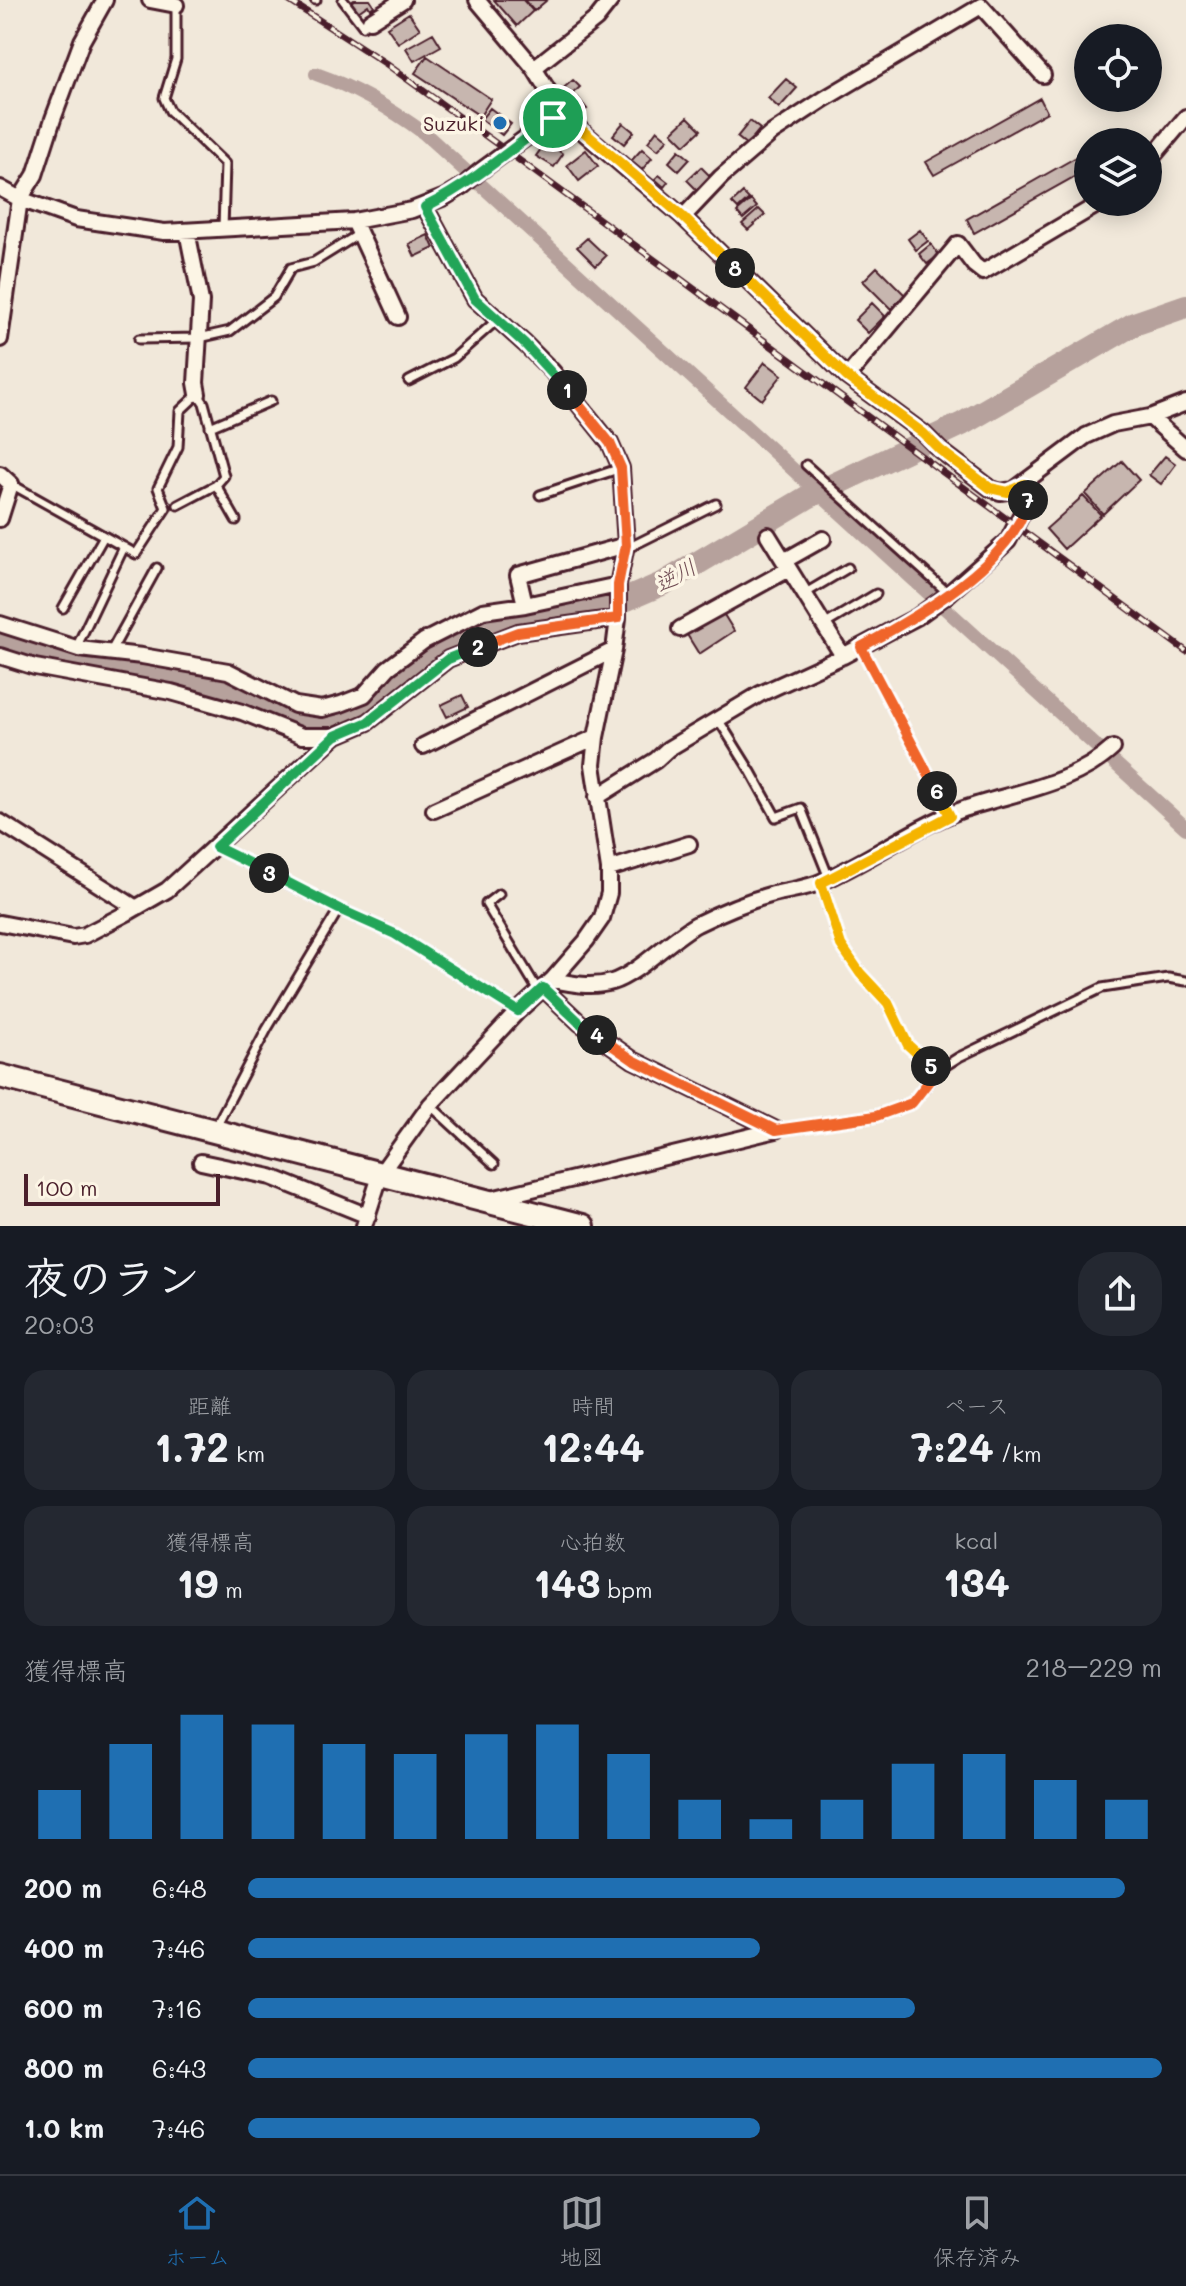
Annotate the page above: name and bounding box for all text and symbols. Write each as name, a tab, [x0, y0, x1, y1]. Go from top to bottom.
map controls	[1074, 24, 1162, 216]
button: locate	[1074, 24, 1162, 112]
pin	[519, 84, 587, 152]
icon: arrive	[531, 96, 575, 140]
place label: Suzuki	[423, 110, 484, 136]
marker: Suzuki	[491, 114, 509, 132]
button: layers	[1074, 128, 1162, 216]
pin: 8	[715, 248, 755, 288]
text: 8	[728, 253, 742, 282]
pin: 1	[547, 370, 587, 410]
text: 1	[562, 375, 572, 404]
pin: 7	[1008, 480, 1048, 520]
text: 7	[1022, 485, 1034, 514]
water label: 逆川	[649, 552, 701, 598]
pin: 2	[458, 627, 498, 667]
text: 2	[472, 632, 484, 661]
pin: 6	[917, 771, 957, 811]
text: 6	[930, 776, 944, 805]
pin: 3	[249, 853, 289, 893]
text: 3	[262, 858, 276, 887]
pin: 4	[577, 1015, 617, 1055]
text: 4	[590, 1020, 604, 1049]
pin: 5	[911, 1046, 951, 1086]
text: 5	[925, 1051, 937, 1080]
scale bar	[24, 1170, 220, 1206]
text: 100 m	[36, 1173, 98, 1202]
text: 夜のラン	[24, 1248, 200, 1305]
button: share	[1078, 1252, 1162, 1336]
text: 20:03	[24, 1307, 94, 1341]
text: 距離	[188, 1391, 232, 1420]
text: 時間	[571, 1391, 615, 1420]
text: ペース	[944, 1391, 1009, 1420]
text: 1.72	[154, 1420, 229, 1472]
text: 12:44	[541, 1420, 645, 1472]
text: 7:24	[911, 1420, 994, 1472]
text: km	[229, 1439, 265, 1468]
text: /km	[994, 1439, 1042, 1468]
text: kcal	[954, 1526, 998, 1555]
text: 獲得標高	[166, 1527, 254, 1556]
text: 心拍数	[560, 1527, 626, 1556]
text: 134	[943, 1555, 1010, 1607]
text: 19	[176, 1556, 218, 1608]
text: 143	[533, 1556, 600, 1608]
text: m	[218, 1575, 243, 1604]
text: bpm	[600, 1575, 653, 1604]
text: 218–229 m	[1025, 1650, 1162, 1684]
text: 獲得標高	[24, 1653, 128, 1687]
text: 200 m	[24, 1871, 102, 1905]
text: 6:48	[152, 1871, 207, 1905]
text: 400 m	[24, 1931, 104, 1965]
text: 7:46	[152, 1931, 205, 1965]
text: 600 m	[24, 1991, 103, 2025]
text: 7:16	[152, 1991, 202, 2025]
text: 800 m	[24, 2051, 104, 2085]
text: 6:43	[152, 2051, 206, 2085]
text: 1.0 km	[24, 2111, 104, 2145]
text: 7:46	[152, 2111, 205, 2145]
tab: ホーム	[165, 2191, 230, 2271]
tab: 地図	[560, 2191, 604, 2271]
tab: 保存済み	[933, 2191, 1021, 2271]

